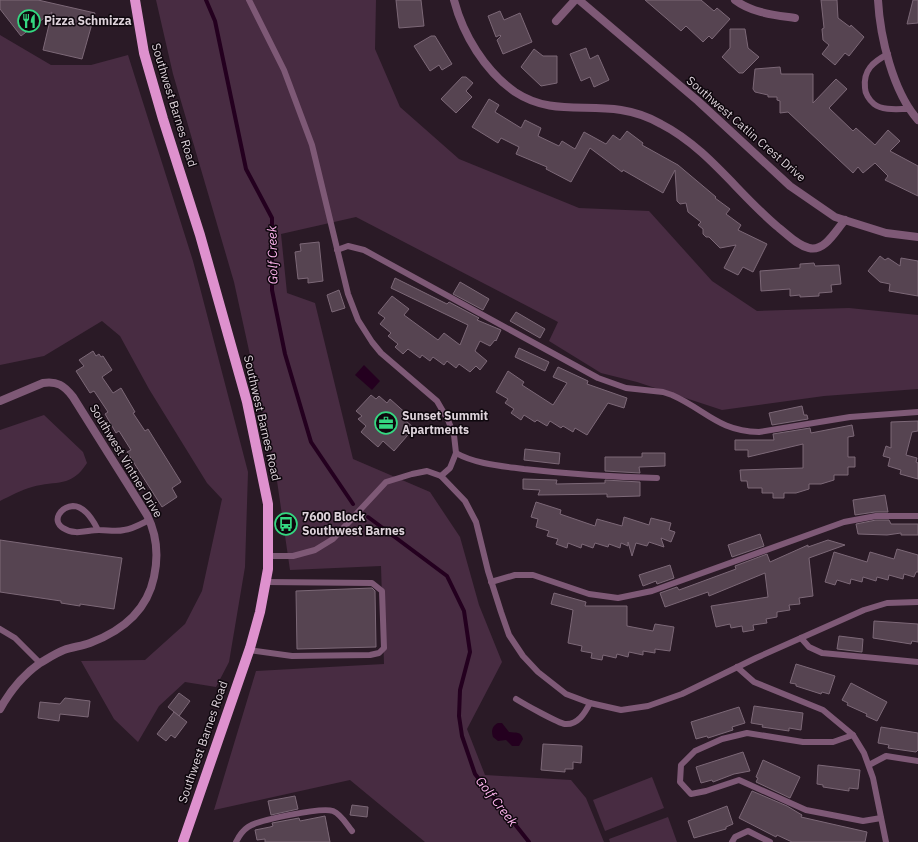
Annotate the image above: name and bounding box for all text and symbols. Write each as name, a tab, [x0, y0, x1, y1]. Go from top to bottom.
restaurant icon: Pizza Schmizza	[16, 8, 42, 34]
place label: Pizza Schmizza	[44, 13, 132, 28]
street label: Southwest Barnes Road	[149, 41, 200, 168]
street label: Southwest Catlin Crest Drive	[684, 73, 809, 185]
water label: Golf Creek	[263, 225, 282, 285]
street label: Southwest Barnes Road	[241, 354, 284, 482]
street label: Southwest Vintner Drive	[87, 401, 167, 521]
place label: Sunset Summit Apartments	[402, 408, 489, 437]
office icon: Sunset Summit Apartments	[373, 410, 399, 436]
place label: 7600 Block Southwest Barnes	[302, 509, 405, 538]
bus stop icon: 7600 Block Southwest Barnes	[273, 511, 299, 537]
street label: Southwest Barnes Road	[175, 679, 231, 805]
water label: Golf Creek	[472, 773, 522, 830]

